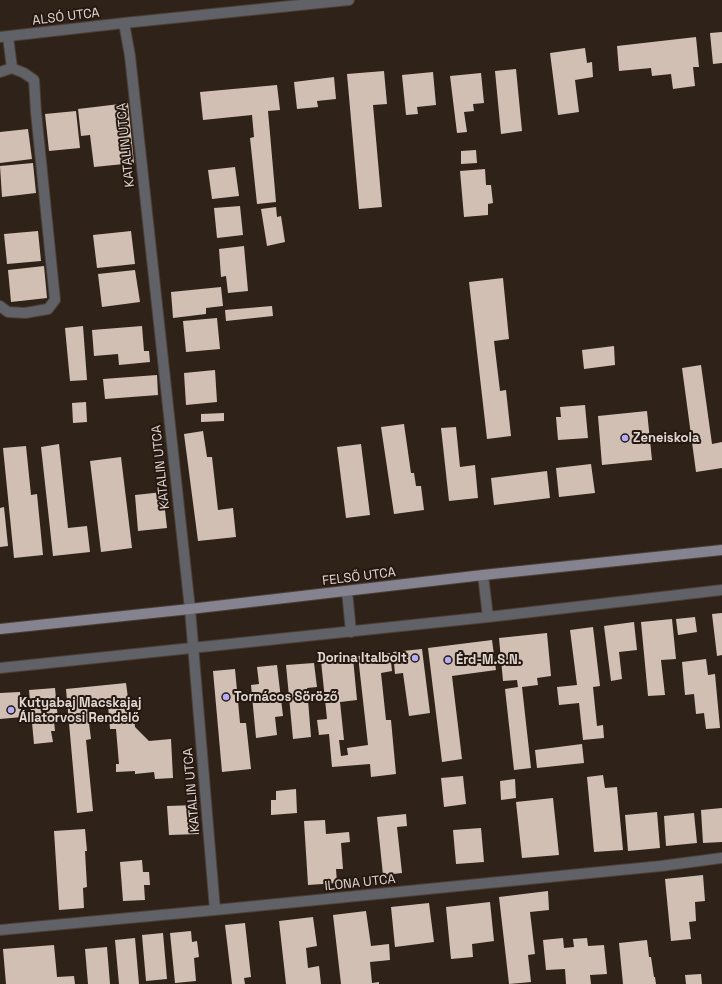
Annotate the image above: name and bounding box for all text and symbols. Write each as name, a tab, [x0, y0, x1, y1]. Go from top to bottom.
street label: ALSÓ UTCA	[31, 5, 101, 29]
street label: KATALIN UTCA	[114, 102, 138, 188]
street label: KATALIN UTCA	[149, 424, 173, 510]
place label: Zeneiskola	[633, 430, 700, 446]
marker: Zeneiskola	[620, 433, 630, 443]
street label: FELSŐ UTCA	[321, 565, 397, 589]
place label: Dorina Italbolt	[317, 650, 407, 666]
place label: Érd-M.S.N.	[456, 652, 522, 668]
marker: Dorina Italbolt	[410, 653, 420, 663]
marker: Érd-M.S.N.	[443, 655, 453, 665]
place label: Tornácos Söröző	[234, 689, 338, 705]
marker: Tornácos Söröző	[221, 692, 231, 702]
place label: Kutyabaj Macskajaj Állatorvosi Rendelő	[19, 695, 142, 726]
marker: Kutyabaj Macskajaj Állatorvosi Rendelő	[6, 705, 16, 715]
street label: KATALIN UTCA	[181, 747, 203, 833]
street label: ILONA UTCA	[324, 872, 396, 894]

